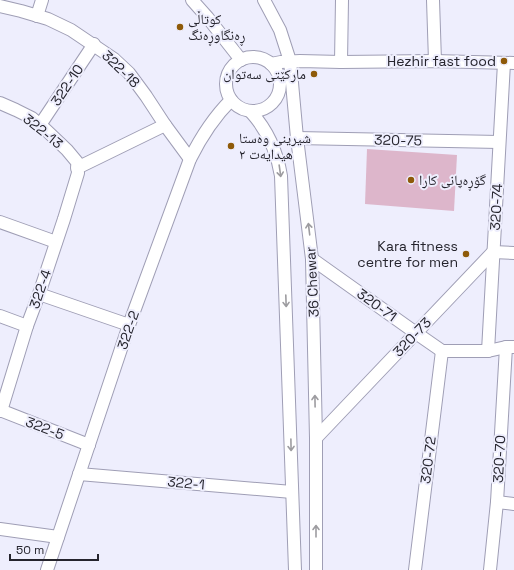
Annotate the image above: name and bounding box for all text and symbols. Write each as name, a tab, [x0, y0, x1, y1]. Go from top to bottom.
place label: کوتاڵی ڕەنگاوڕەنگ	[188, 10, 245, 47]
marker: کوتاڵی ڕەنگاوڕەنگ	[175, 22, 185, 32]
street label: 322-18	[98, 46, 144, 92]
place label: Hezhir fast food	[387, 52, 496, 70]
marker: Hezhir fast food	[499, 56, 509, 66]
street label: 322-10	[47, 61, 87, 109]
place label: مارکێتی سەتوان	[223, 65, 306, 83]
marker: مارکێتی سەتوان	[309, 69, 319, 79]
street label: 322-13	[19, 110, 67, 152]
place label: شیرینی وەستا هیدایەت ٢	[239, 129, 311, 163]
street label: 320-75	[374, 131, 422, 149]
marker: شیرینی وەستا هیدایەت ٢	[226, 141, 236, 151]
one-way arrow	[276, 164, 284, 177]
place label: گۆڕەپانی کارا	[419, 171, 486, 192]
marker: گۆڕەپانی کارا	[406, 175, 416, 185]
street label: 320-74	[486, 183, 506, 231]
one-way arrow	[305, 223, 312, 236]
place label: Kara fitness centre for men	[357, 237, 458, 271]
street label: 36 Chewar	[301, 246, 323, 318]
marker: Kara fitness centre for men	[461, 249, 471, 259]
street label: 322-4	[25, 267, 55, 311]
street label: 320-71	[353, 284, 401, 326]
one-way arrow	[282, 294, 289, 307]
street label: 322-2	[113, 308, 143, 352]
street label: 320-73	[389, 314, 435, 360]
one-way arrow	[311, 395, 319, 408]
street label: 322-5	[23, 412, 67, 444]
street label: 320-70	[489, 434, 509, 484]
street label: 320-72	[416, 435, 440, 485]
one-way arrow	[287, 438, 295, 451]
street label: 322-1	[167, 472, 205, 494]
one-way arrow	[312, 525, 320, 538]
scale bar	[10, 536, 98, 562]
text: 50 m	[16, 542, 44, 558]

